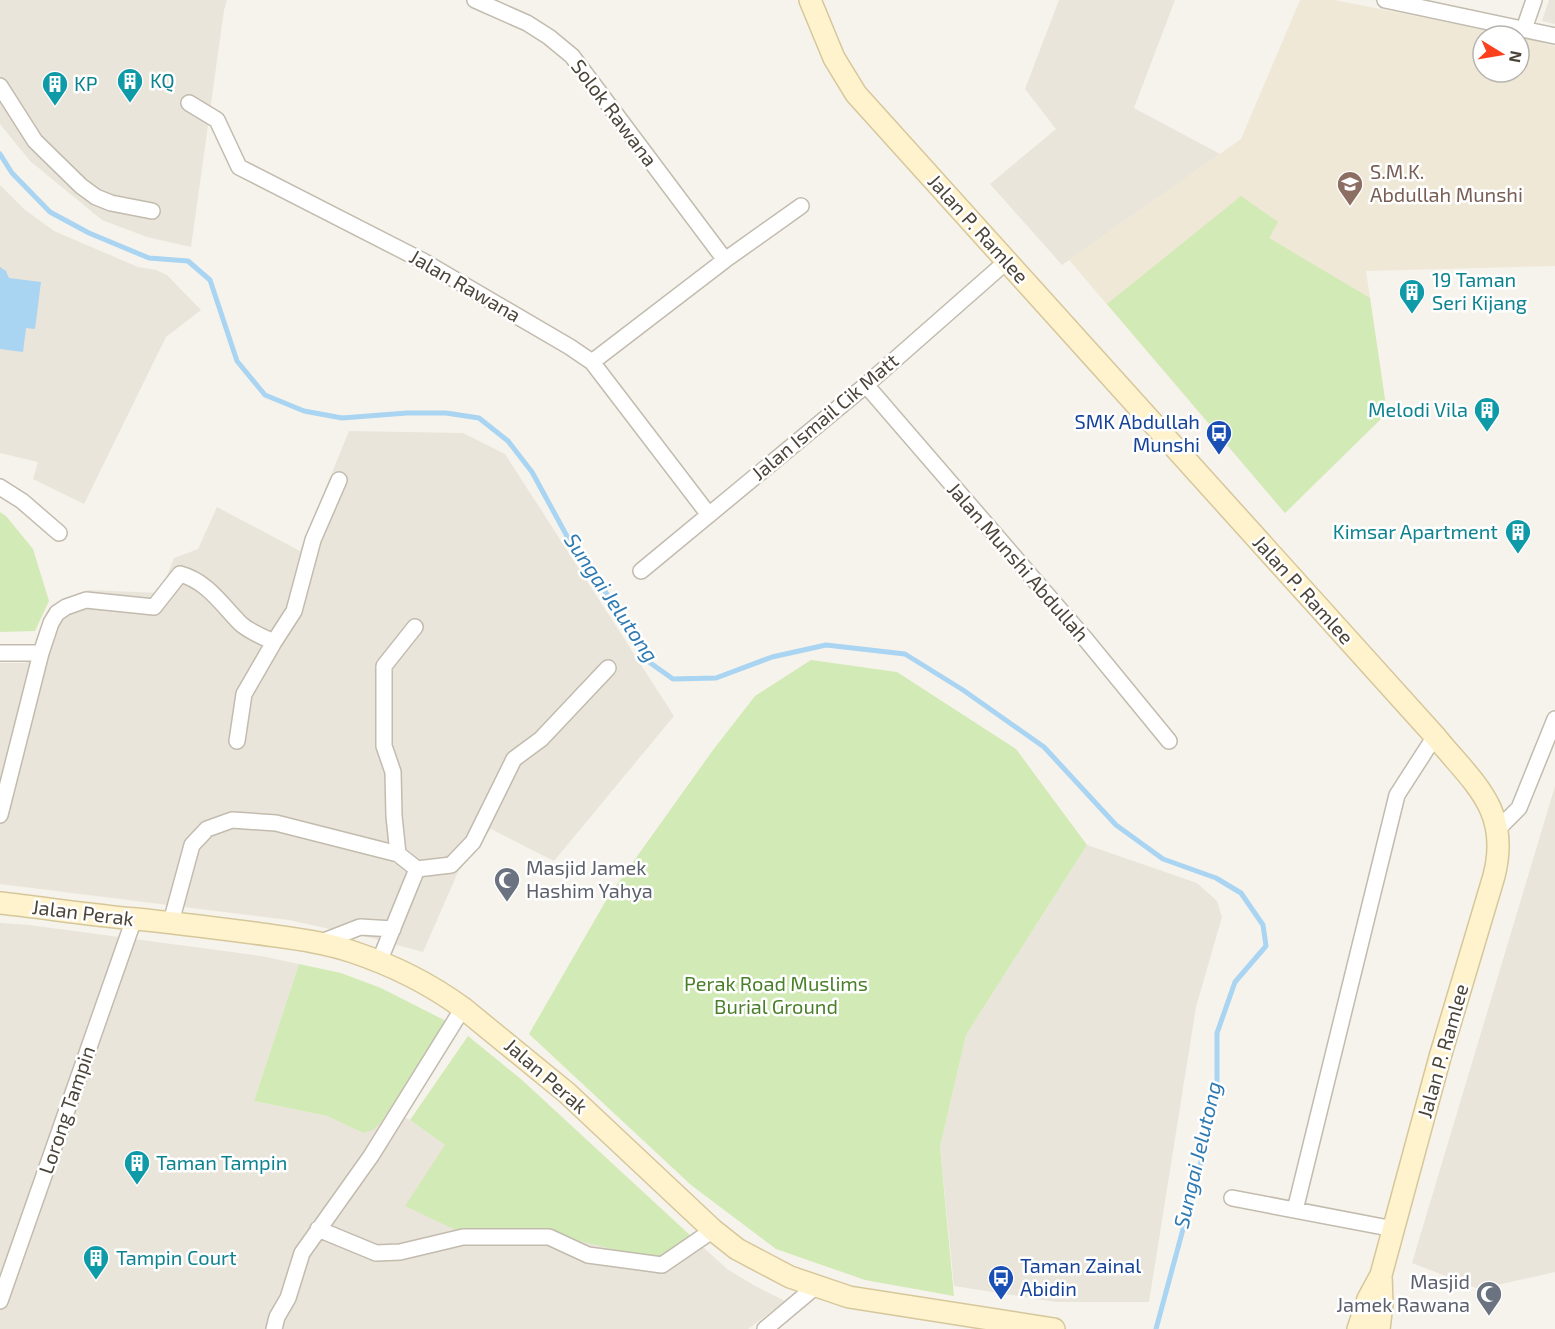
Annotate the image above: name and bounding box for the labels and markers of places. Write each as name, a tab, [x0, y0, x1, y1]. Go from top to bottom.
building icon: KQ	[115, 66, 145, 104]
place label: KQ	[150, 68, 175, 92]
building icon: KP	[40, 69, 70, 107]
place label: KP	[74, 71, 98, 95]
place label: S.M.K. Abdullah Munshi	[1370, 159, 1523, 206]
school or university icon: S.M.K. Abdullah Munshi	[1335, 169, 1365, 207]
place label: 19 Taman Seri Kijang	[1432, 267, 1527, 314]
building icon: 19 Taman Seri Kijang	[1397, 277, 1427, 315]
building icon: Melodi Vila	[1472, 395, 1502, 433]
place label: Melodi Vila	[1368, 397, 1468, 421]
place label: SMK Abdullah Munshi	[1074, 409, 1200, 456]
bus stop icon: SMK Abdullah Munshi	[1204, 418, 1234, 456]
building icon: Kimsar Apartment	[1503, 517, 1533, 555]
place label: Kimsar Apartment	[1333, 519, 1498, 543]
place label: Masjid Jamek Hashim Yahya	[526, 855, 653, 902]
mosque icon: Masjid Jamek Hashim Yahya	[492, 865, 522, 903]
building icon: Taman Tampin	[122, 1148, 152, 1186]
place label: Taman Tampin	[156, 1150, 287, 1174]
building icon: Tampin Court	[81, 1243, 111, 1281]
place label: Tampin Court	[116, 1245, 237, 1269]
place label: Taman Zainal Abidin	[1020, 1253, 1141, 1300]
bus stop icon: Taman Zainal Abidin	[986, 1263, 1016, 1301]
place label: Masjid Jamek Rawana	[1336, 1269, 1470, 1316]
mosque icon: Masjid Jamek Rawana	[1474, 1279, 1504, 1317]

